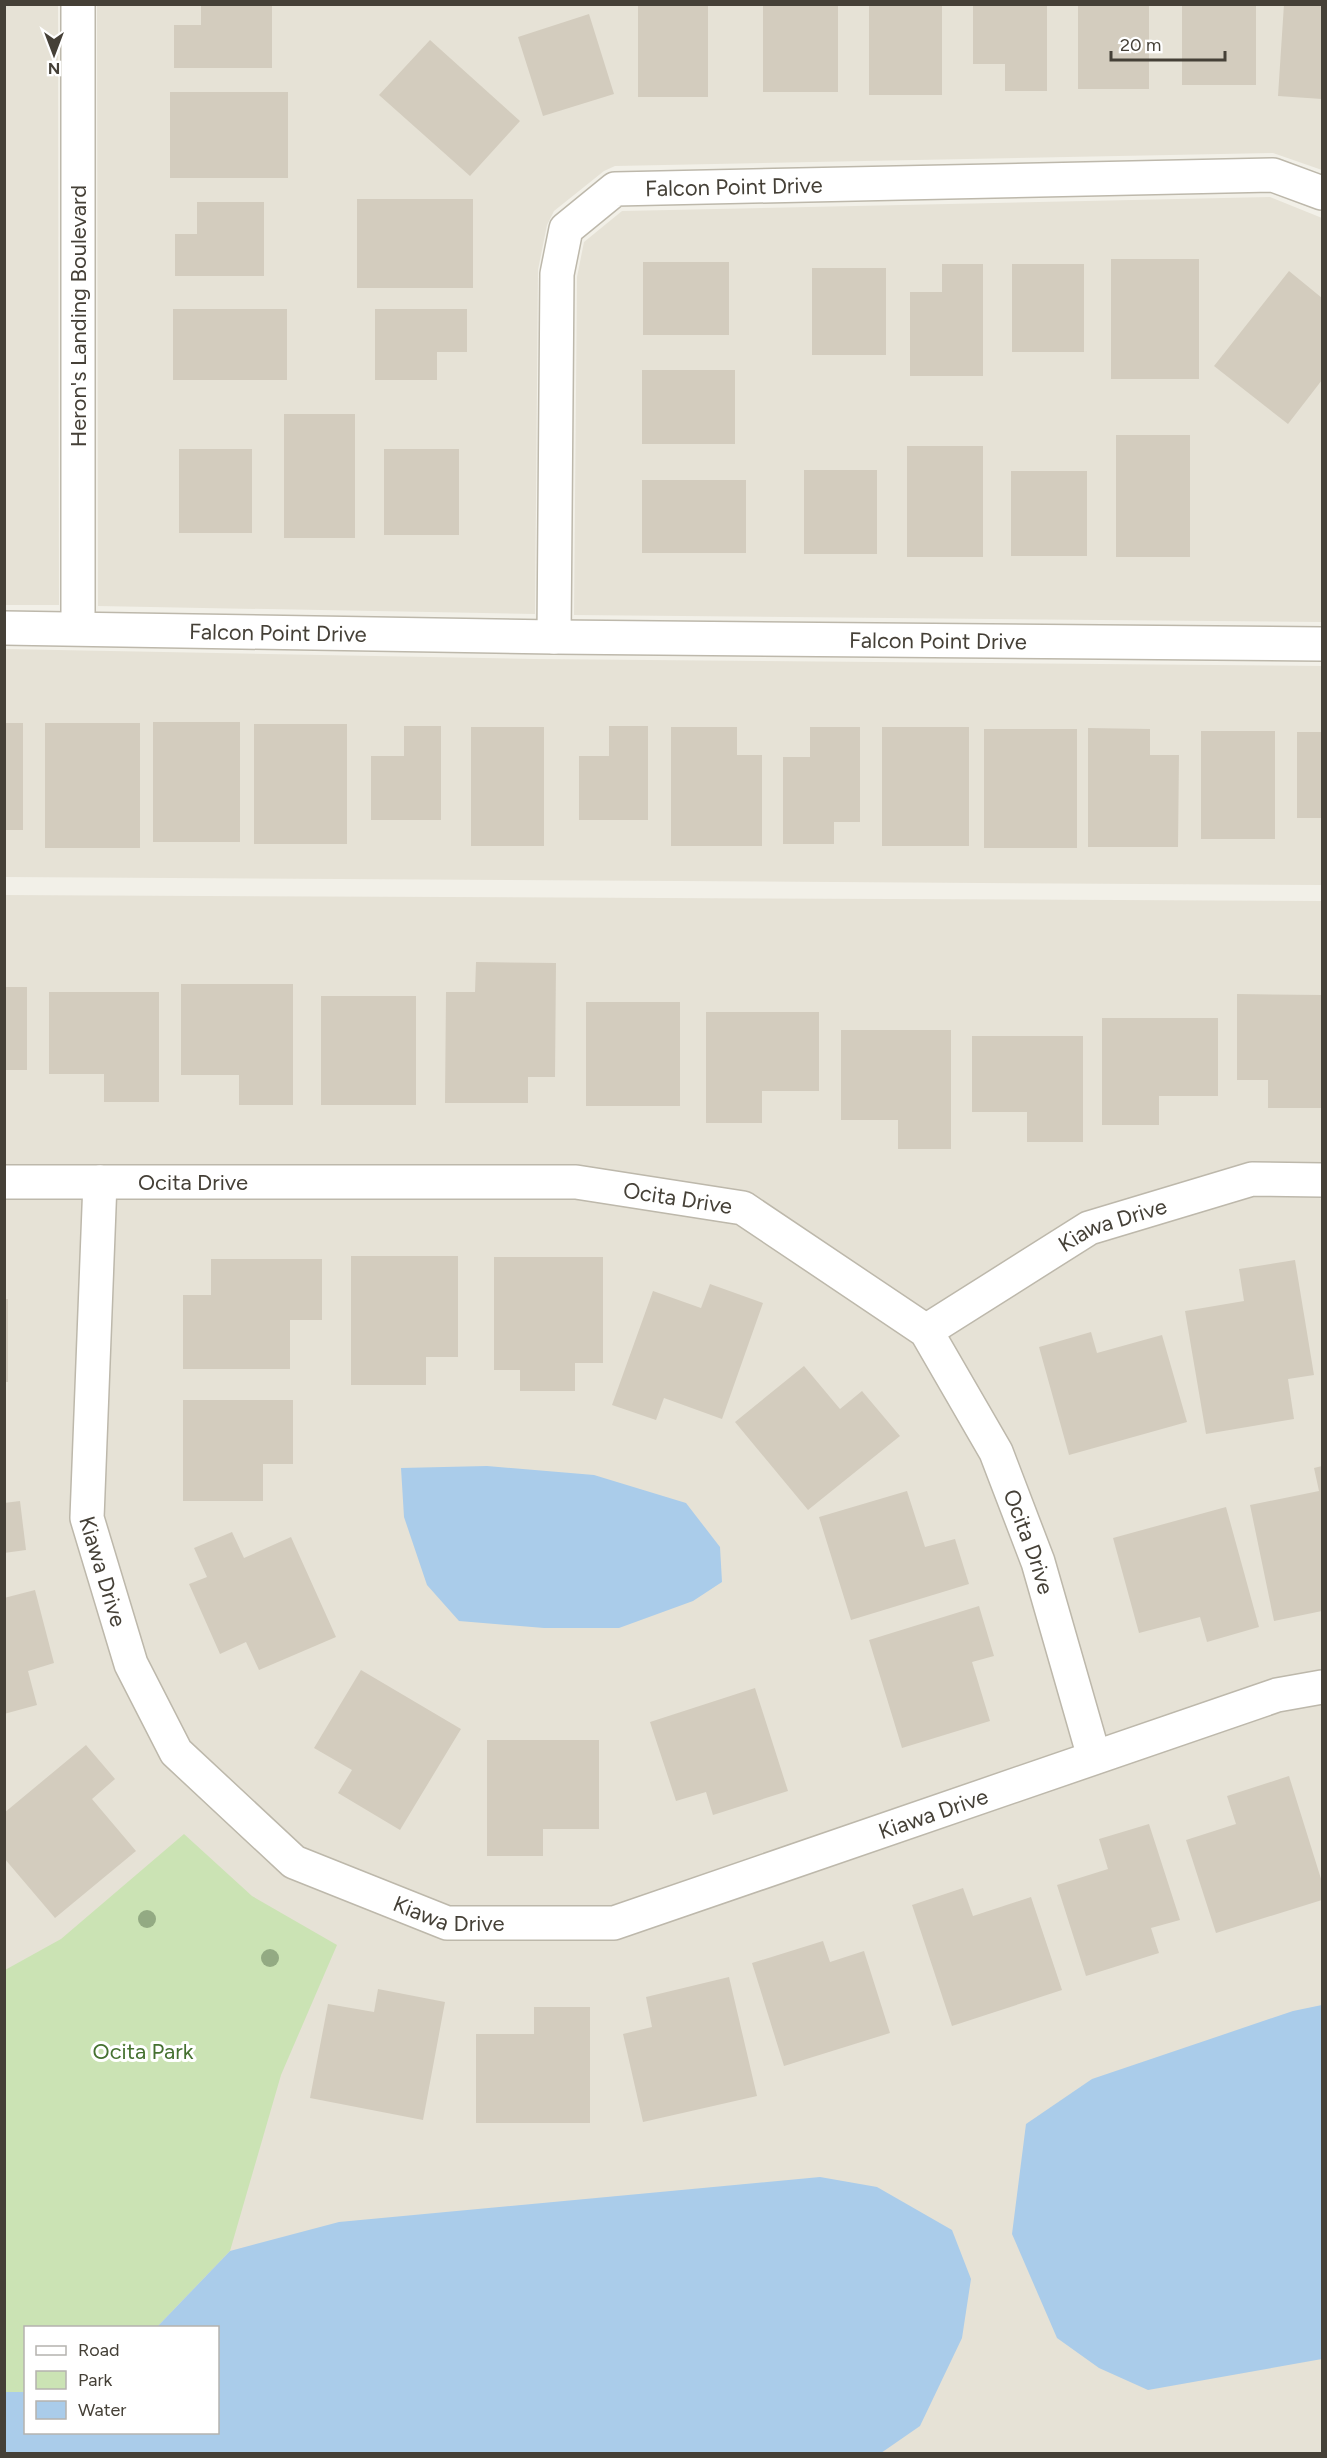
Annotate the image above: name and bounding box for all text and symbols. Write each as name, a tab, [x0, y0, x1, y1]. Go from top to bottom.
north arrow	[24, 24, 84, 84]
scale bar	[1111, 24, 1225, 62]
text: 20 m	[1120, 34, 1161, 56]
text: N	[48, 59, 60, 78]
street label: Falcon Point Drive	[645, 172, 823, 202]
street label: Heron's Landing Boulevard	[65, 185, 92, 447]
street label: Falcon Point Drive	[189, 618, 367, 648]
street label: Falcon Point Drive	[849, 627, 1027, 655]
street label: Ocita Drive	[138, 1169, 248, 1196]
street label: Ocita Drive	[621, 1177, 734, 1220]
street label: Kiawa Drive	[1053, 1192, 1170, 1258]
street label: Ocita Drive	[997, 1485, 1060, 1598]
street label: Kiawa Drive	[73, 1513, 132, 1630]
street label: Kiawa Drive	[875, 1782, 992, 1845]
street label: Kiawa Drive	[389, 1890, 504, 1937]
park label: Ocita Park	[93, 2038, 194, 2065]
legend	[24, 2326, 219, 2434]
text: Road	[78, 2339, 119, 2361]
text: Park	[78, 2369, 113, 2391]
text: Water	[78, 2399, 126, 2421]

